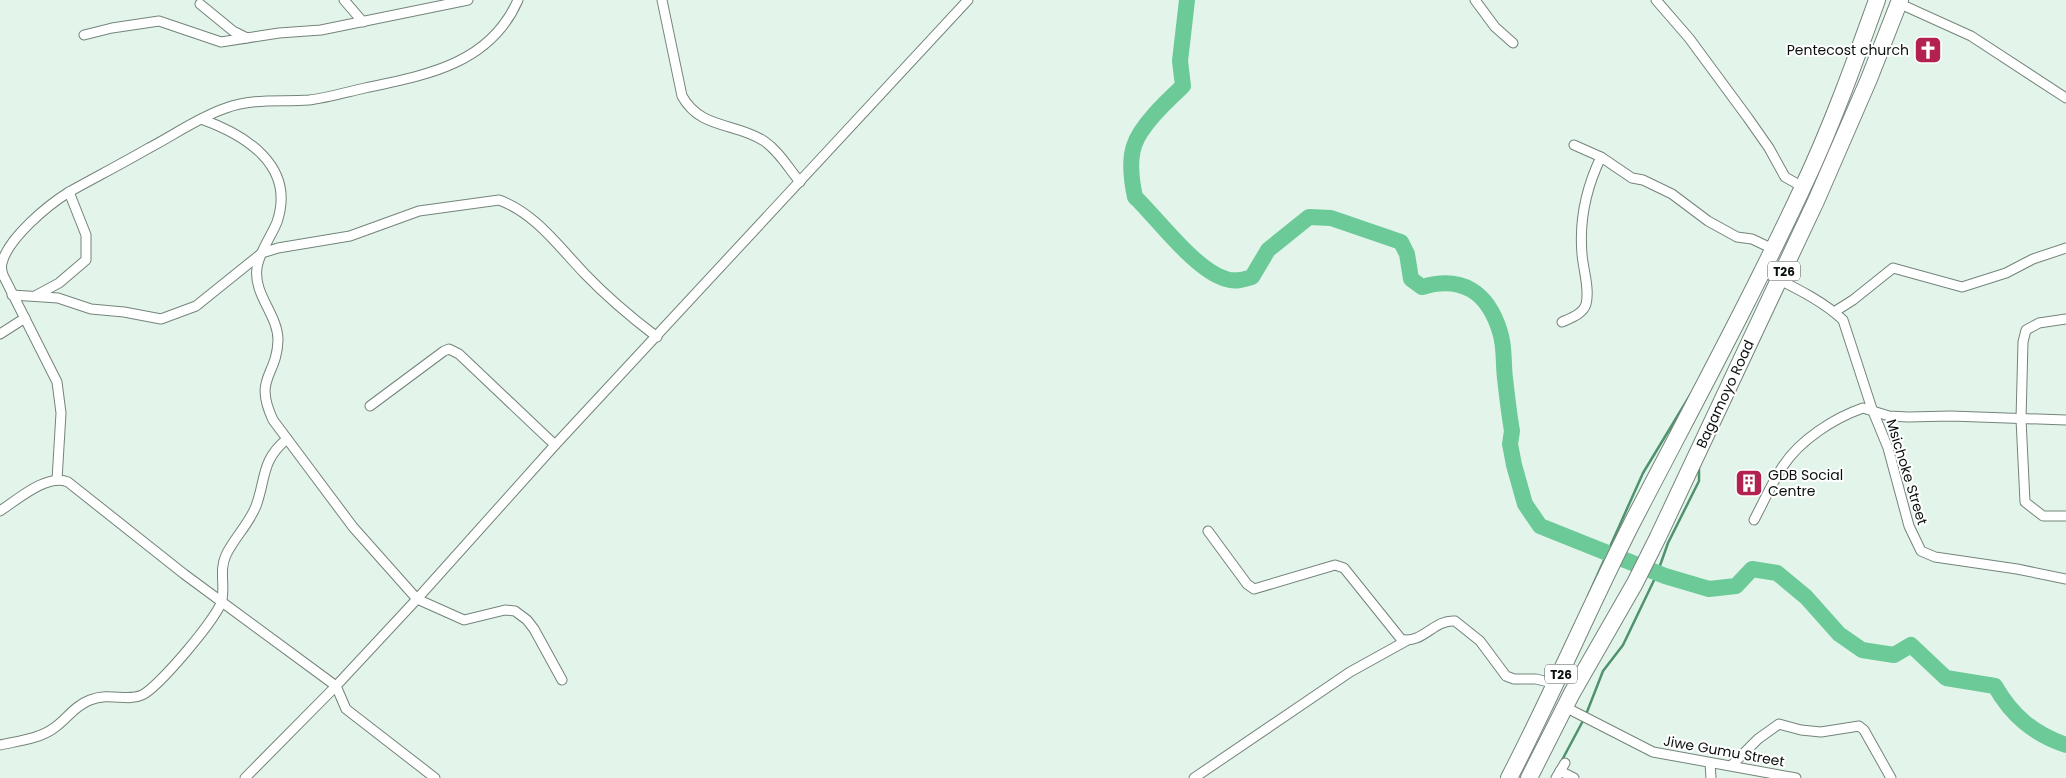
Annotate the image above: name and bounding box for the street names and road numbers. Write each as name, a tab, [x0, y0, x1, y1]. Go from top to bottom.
road number: T26	[1768, 262, 1800, 280]
street label: Bagamoyo Road	[1691, 337, 1759, 451]
street label: Msichoke Street	[1881, 417, 1933, 527]
road number: T26	[1545, 664, 1577, 684]
street label: Jiwe Gumu Street	[1662, 730, 1786, 772]

